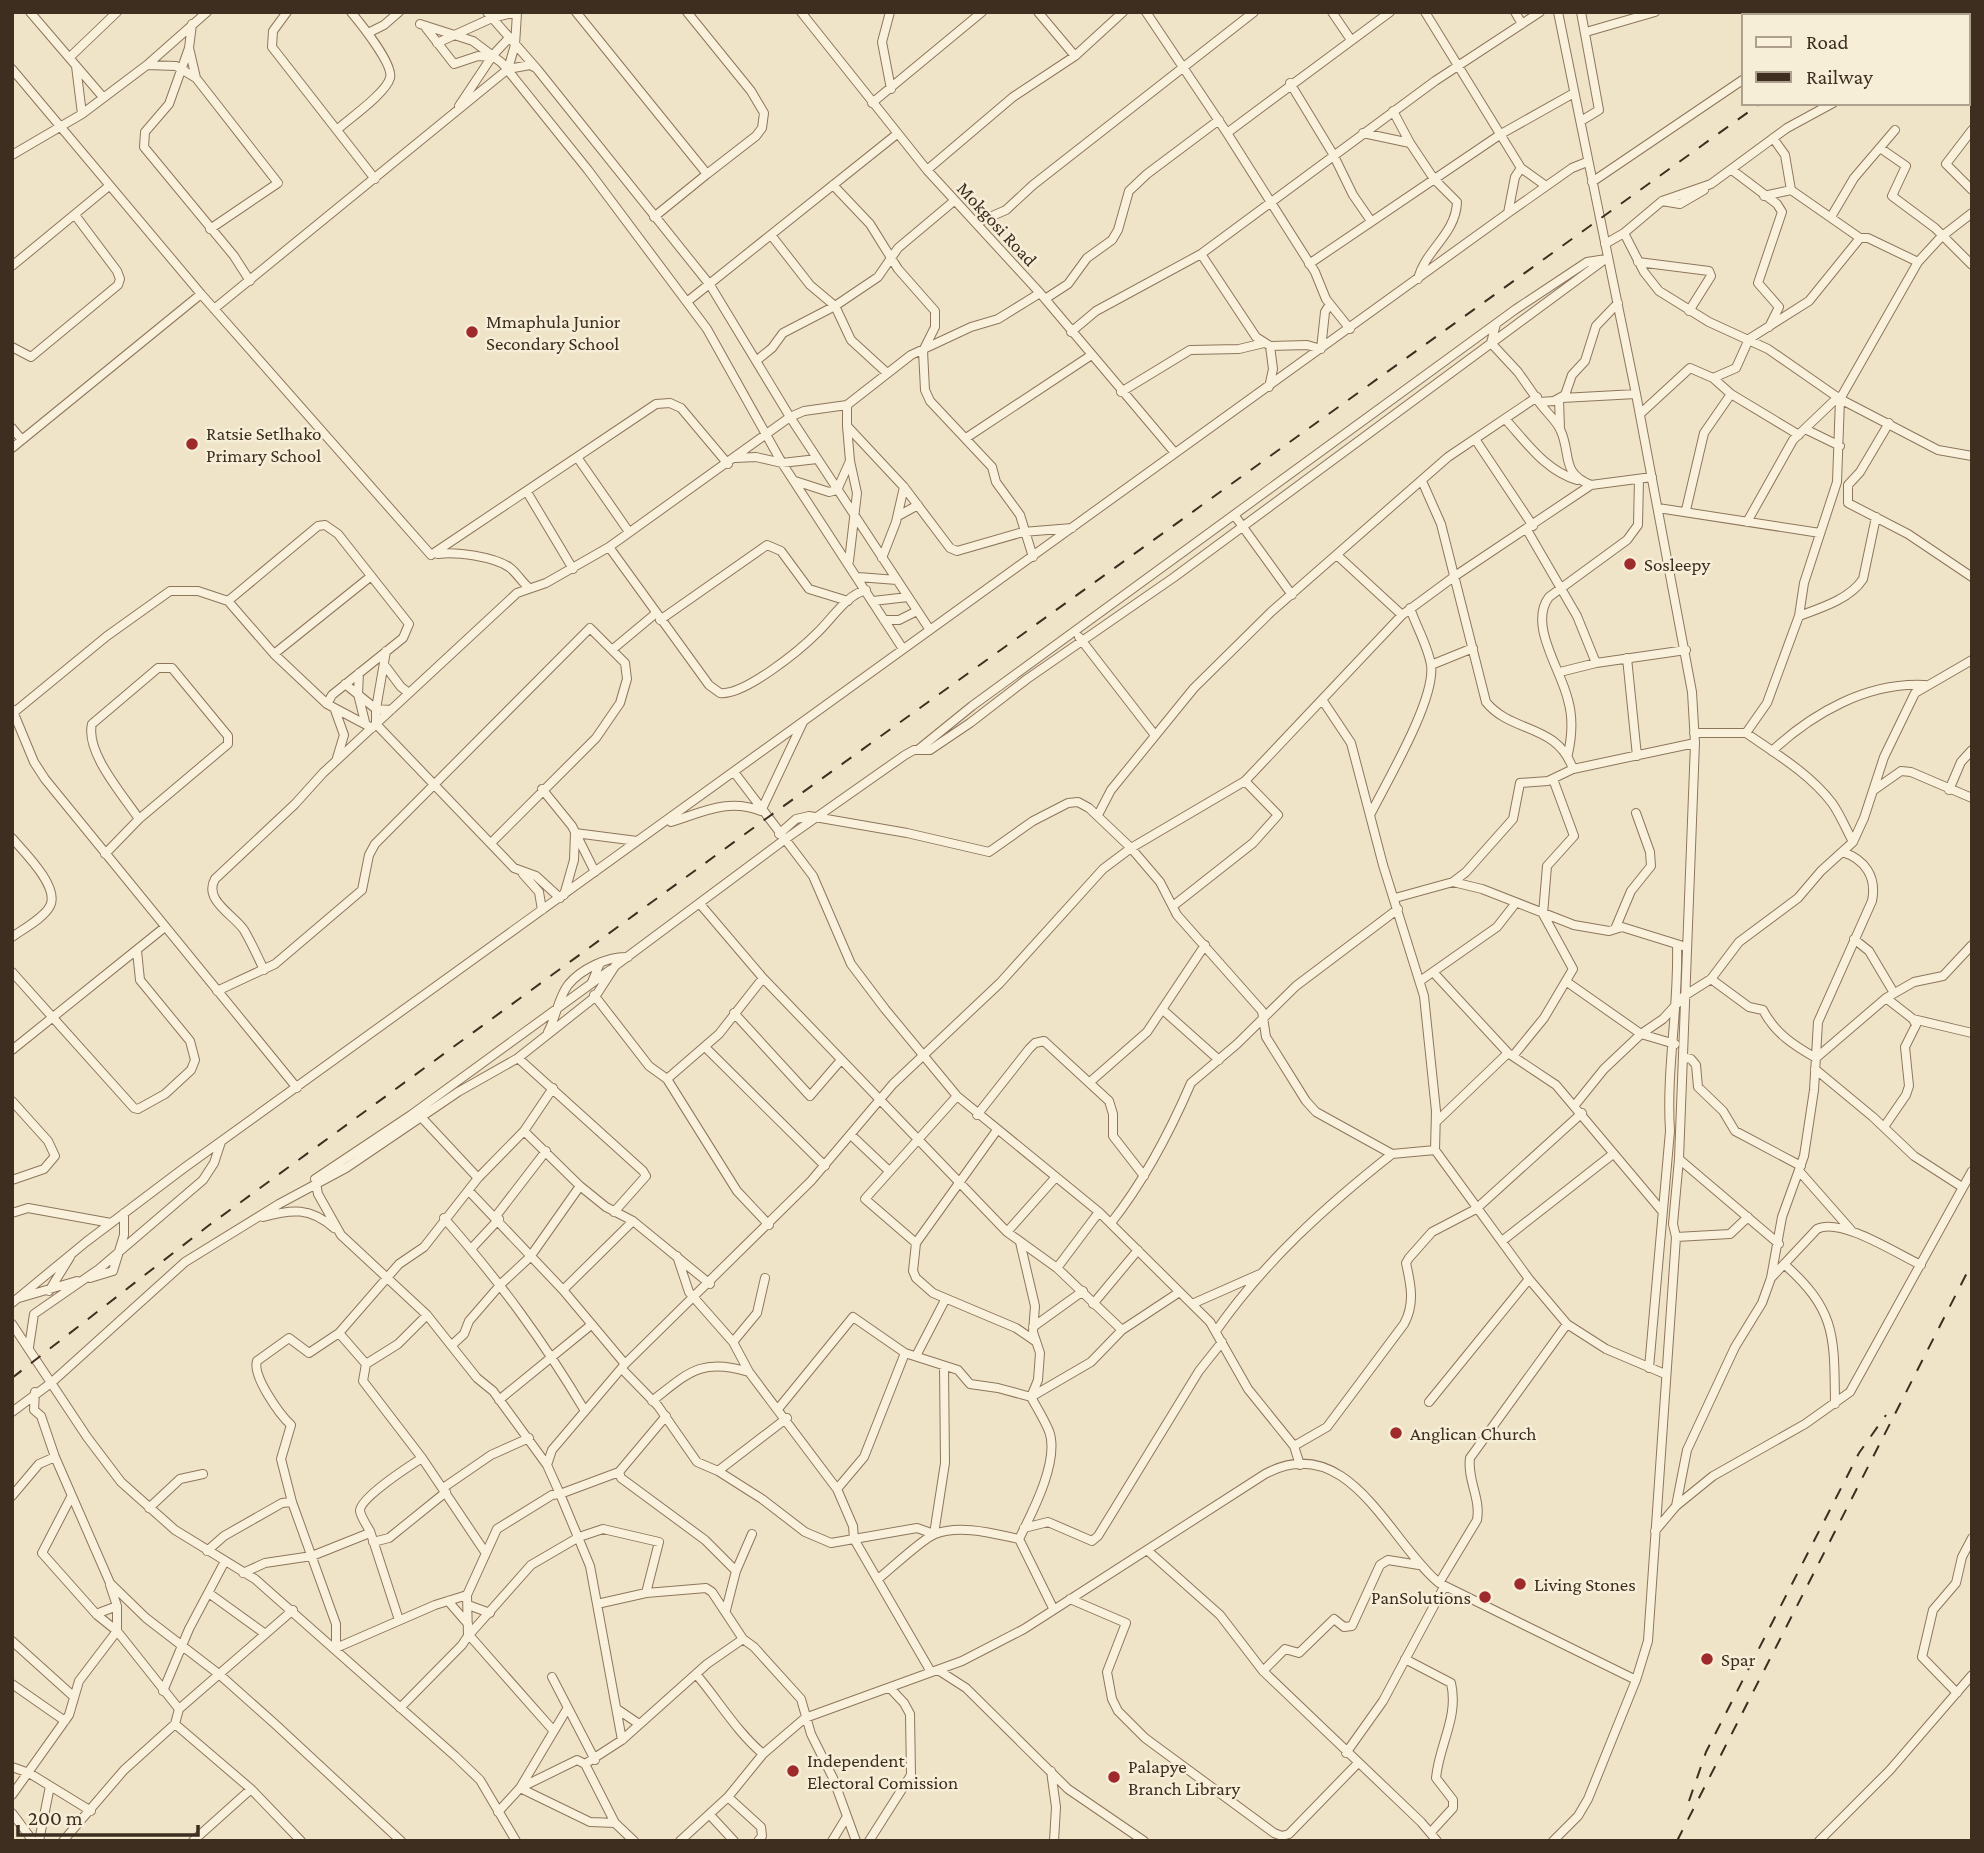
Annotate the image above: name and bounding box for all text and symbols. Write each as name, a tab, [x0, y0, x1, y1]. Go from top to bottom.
legend	[1742, 14, 1970, 105]
text: Road	[1806, 30, 1849, 54]
text: Railway	[1806, 65, 1873, 89]
street label: Mokgosi Road	[953, 178, 1041, 270]
place label: Mmaphula Junior Secondary School	[486, 311, 621, 354]
marker: Mmaphula Junior Secondary School	[464, 324, 480, 340]
place label: Ratsie Setlhako Primary School	[206, 423, 322, 466]
marker: Ratsie Setlhako Primary School	[184, 436, 200, 452]
place label: Sosleepy	[1644, 554, 1710, 575]
marker: Sosleepy	[1622, 556, 1638, 572]
place label: Anglican Church	[1410, 1423, 1536, 1444]
marker: Anglican Church	[1388, 1425, 1404, 1441]
place label: Living Stones	[1534, 1574, 1636, 1595]
marker: Living Stones	[1512, 1576, 1528, 1592]
place label: PanSolutions	[1371, 1587, 1471, 1608]
marker: PanSolutions	[1477, 1589, 1493, 1605]
place label: Spar	[1721, 1649, 1756, 1670]
marker: Spar	[1699, 1651, 1715, 1667]
place label: Independent Electoral Comission	[807, 1750, 958, 1793]
place label: Palapye Branch Library	[1128, 1756, 1241, 1799]
marker: Independent Electoral Comission	[785, 1763, 801, 1779]
marker: Palapye Branch Library	[1106, 1769, 1122, 1785]
scale bar	[18, 1794, 198, 1838]
text: 200 m	[28, 1806, 83, 1830]

